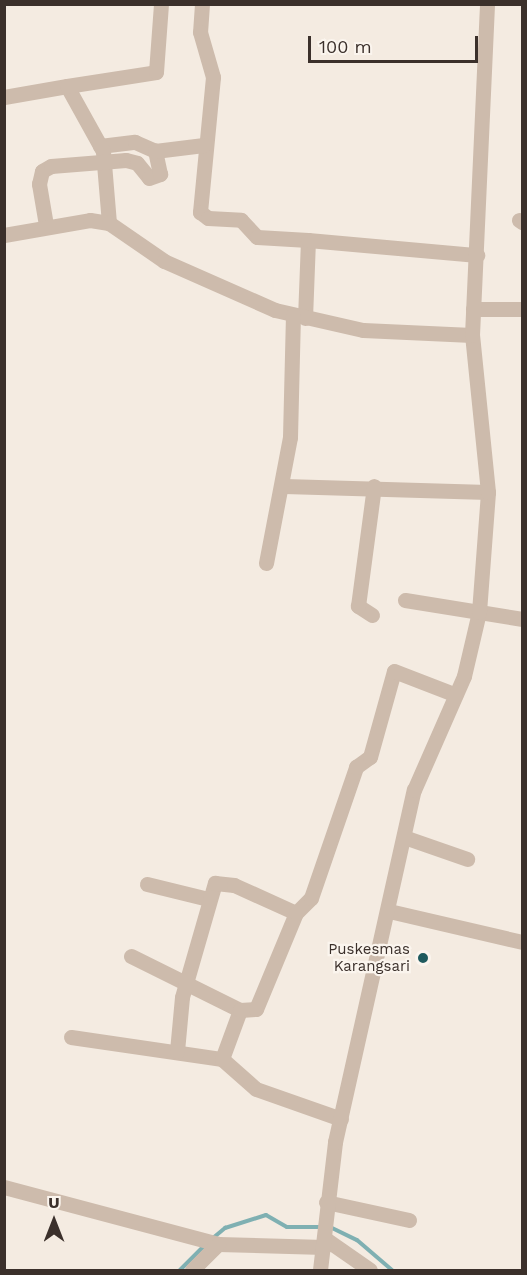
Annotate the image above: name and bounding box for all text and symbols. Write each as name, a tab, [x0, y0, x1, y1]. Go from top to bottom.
scale bar	[311, 24, 480, 62]
text: 100 m	[319, 36, 372, 57]
place label: Puskesmas Karangsari	[328, 940, 410, 975]
marker: Puskesmas Karangsari	[414, 949, 432, 967]
north arrow	[24, 1191, 84, 1251]
text: U	[48, 1193, 60, 1212]

